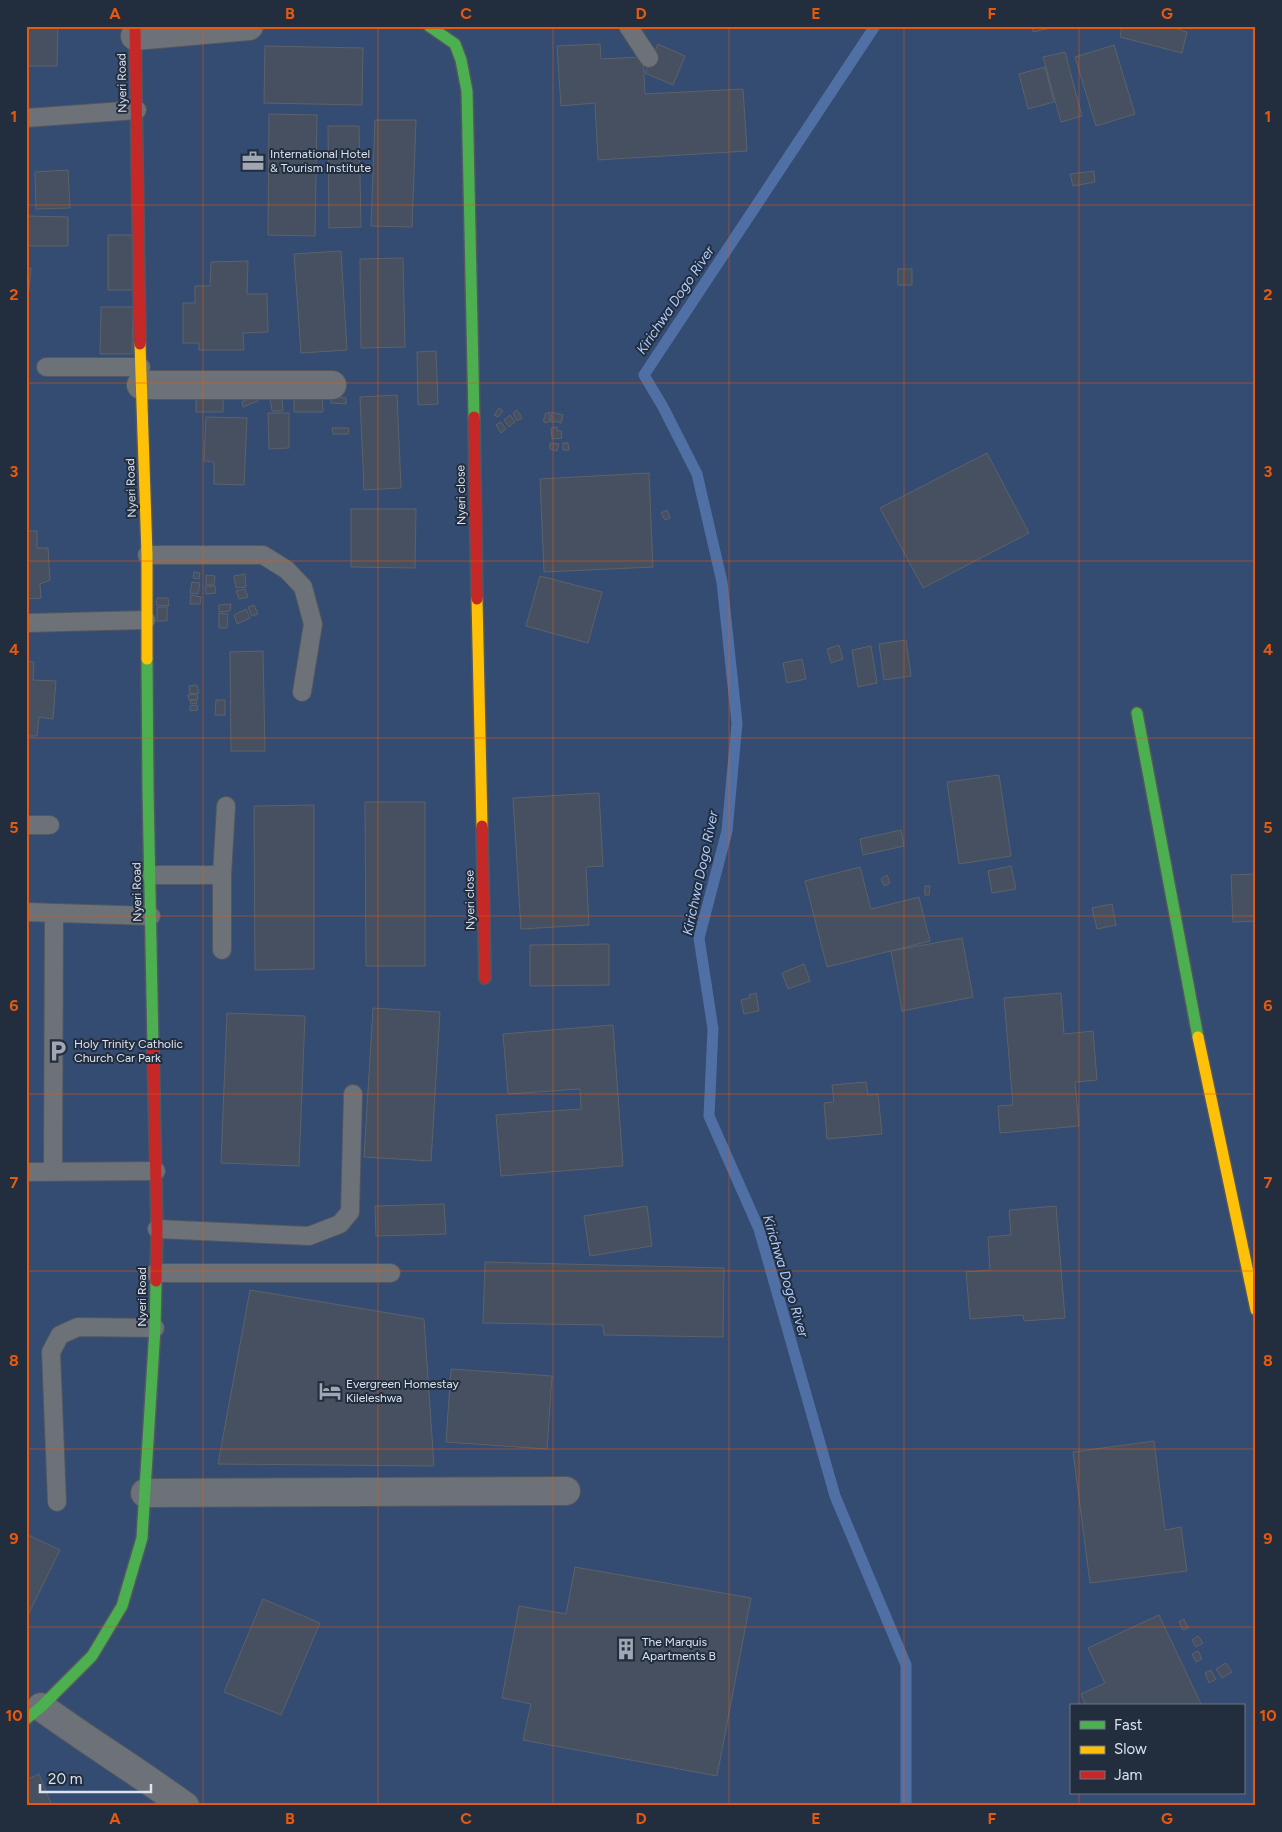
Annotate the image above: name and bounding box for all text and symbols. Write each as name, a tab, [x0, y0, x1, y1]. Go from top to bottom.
text: A	[109, 4, 121, 23]
text: B	[285, 4, 295, 23]
text: C	[460, 4, 472, 23]
text: D	[635, 4, 647, 23]
text: E	[811, 4, 821, 23]
text: F	[988, 4, 997, 23]
text: G	[1161, 4, 1173, 23]
street label: Nyeri Road	[114, 53, 130, 113]
text: 1	[11, 107, 17, 126]
text: 1	[1265, 107, 1271, 126]
place label: International Hotel & Tourism Institute	[270, 147, 371, 175]
office icon: International Hotel & Tourism Institute	[240, 148, 266, 174]
water label: Kirichwa Dogo River	[633, 242, 719, 358]
text: 2	[9, 285, 19, 304]
text: 2	[1263, 285, 1273, 304]
street label: Nyeri Road	[123, 458, 139, 518]
text: 3	[10, 462, 19, 481]
text: 3	[1264, 462, 1273, 481]
street label: Nyeri close	[453, 464, 469, 525]
text: 4	[9, 640, 19, 659]
text: 4	[1263, 640, 1273, 659]
water label: Kirichwa Dogo River	[679, 808, 722, 937]
text: 5	[9, 818, 19, 837]
text: 5	[1263, 818, 1273, 837]
street label: Nyeri Road	[129, 862, 145, 922]
street label: Nyeri close	[462, 869, 478, 930]
text: 6	[9, 996, 19, 1015]
text: 6	[1263, 996, 1273, 1015]
place label: Holy Trinity Catholic Church Car Park	[74, 1037, 183, 1065]
parking icon: Holy Trinity Catholic Church Car Park	[45, 1038, 71, 1064]
text: 7	[10, 1173, 19, 1192]
text: 7	[1264, 1173, 1273, 1192]
water label: Kirichwa Dogo River	[759, 1213, 813, 1340]
street label: Nyeri Road	[135, 1267, 149, 1327]
text: 8	[9, 1351, 19, 1370]
text: 8	[1263, 1351, 1273, 1370]
place label: Evergreen Homestay Kileleshwa	[346, 1377, 460, 1405]
hotel icon: Evergreen Homestay Kileleshwa	[317, 1378, 343, 1404]
text: 9	[9, 1529, 19, 1548]
text: 9	[1263, 1529, 1273, 1548]
place label: The Marquis Apartments B	[642, 1635, 716, 1663]
building icon: The Marquis Apartments B	[613, 1636, 639, 1662]
legend	[1070, 1704, 1244, 1794]
text: 10	[5, 1706, 23, 1725]
text: 10	[1259, 1706, 1277, 1725]
text: Fast	[1114, 1716, 1143, 1734]
text: Slow	[1114, 1740, 1147, 1758]
scale bar	[40, 1762, 151, 1794]
text: Jam	[1114, 1766, 1142, 1784]
text: 20 m	[48, 1770, 82, 1788]
text: A	[109, 1809, 121, 1828]
text: B	[285, 1809, 295, 1828]
text: C	[460, 1809, 472, 1828]
text: D	[635, 1809, 647, 1828]
text: E	[811, 1809, 821, 1828]
text: F	[988, 1809, 997, 1828]
text: G	[1161, 1809, 1173, 1828]

